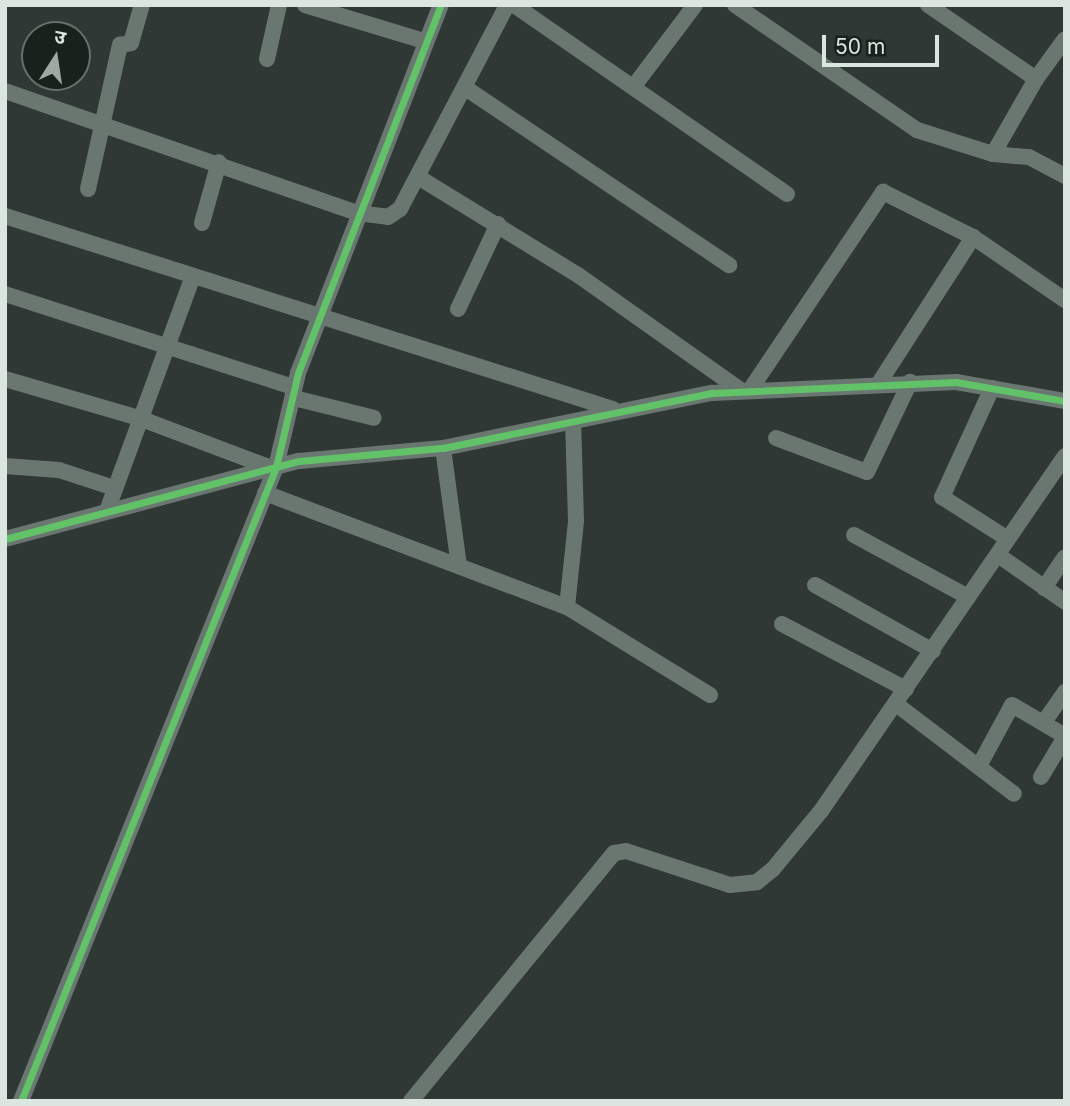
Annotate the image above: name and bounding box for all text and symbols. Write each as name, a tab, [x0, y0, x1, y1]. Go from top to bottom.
north arrow	[21, 21, 91, 91]
scale bar	[825, 21, 942, 65]
text: उ	[52, 25, 68, 49]
text: 50 m	[835, 34, 885, 59]

